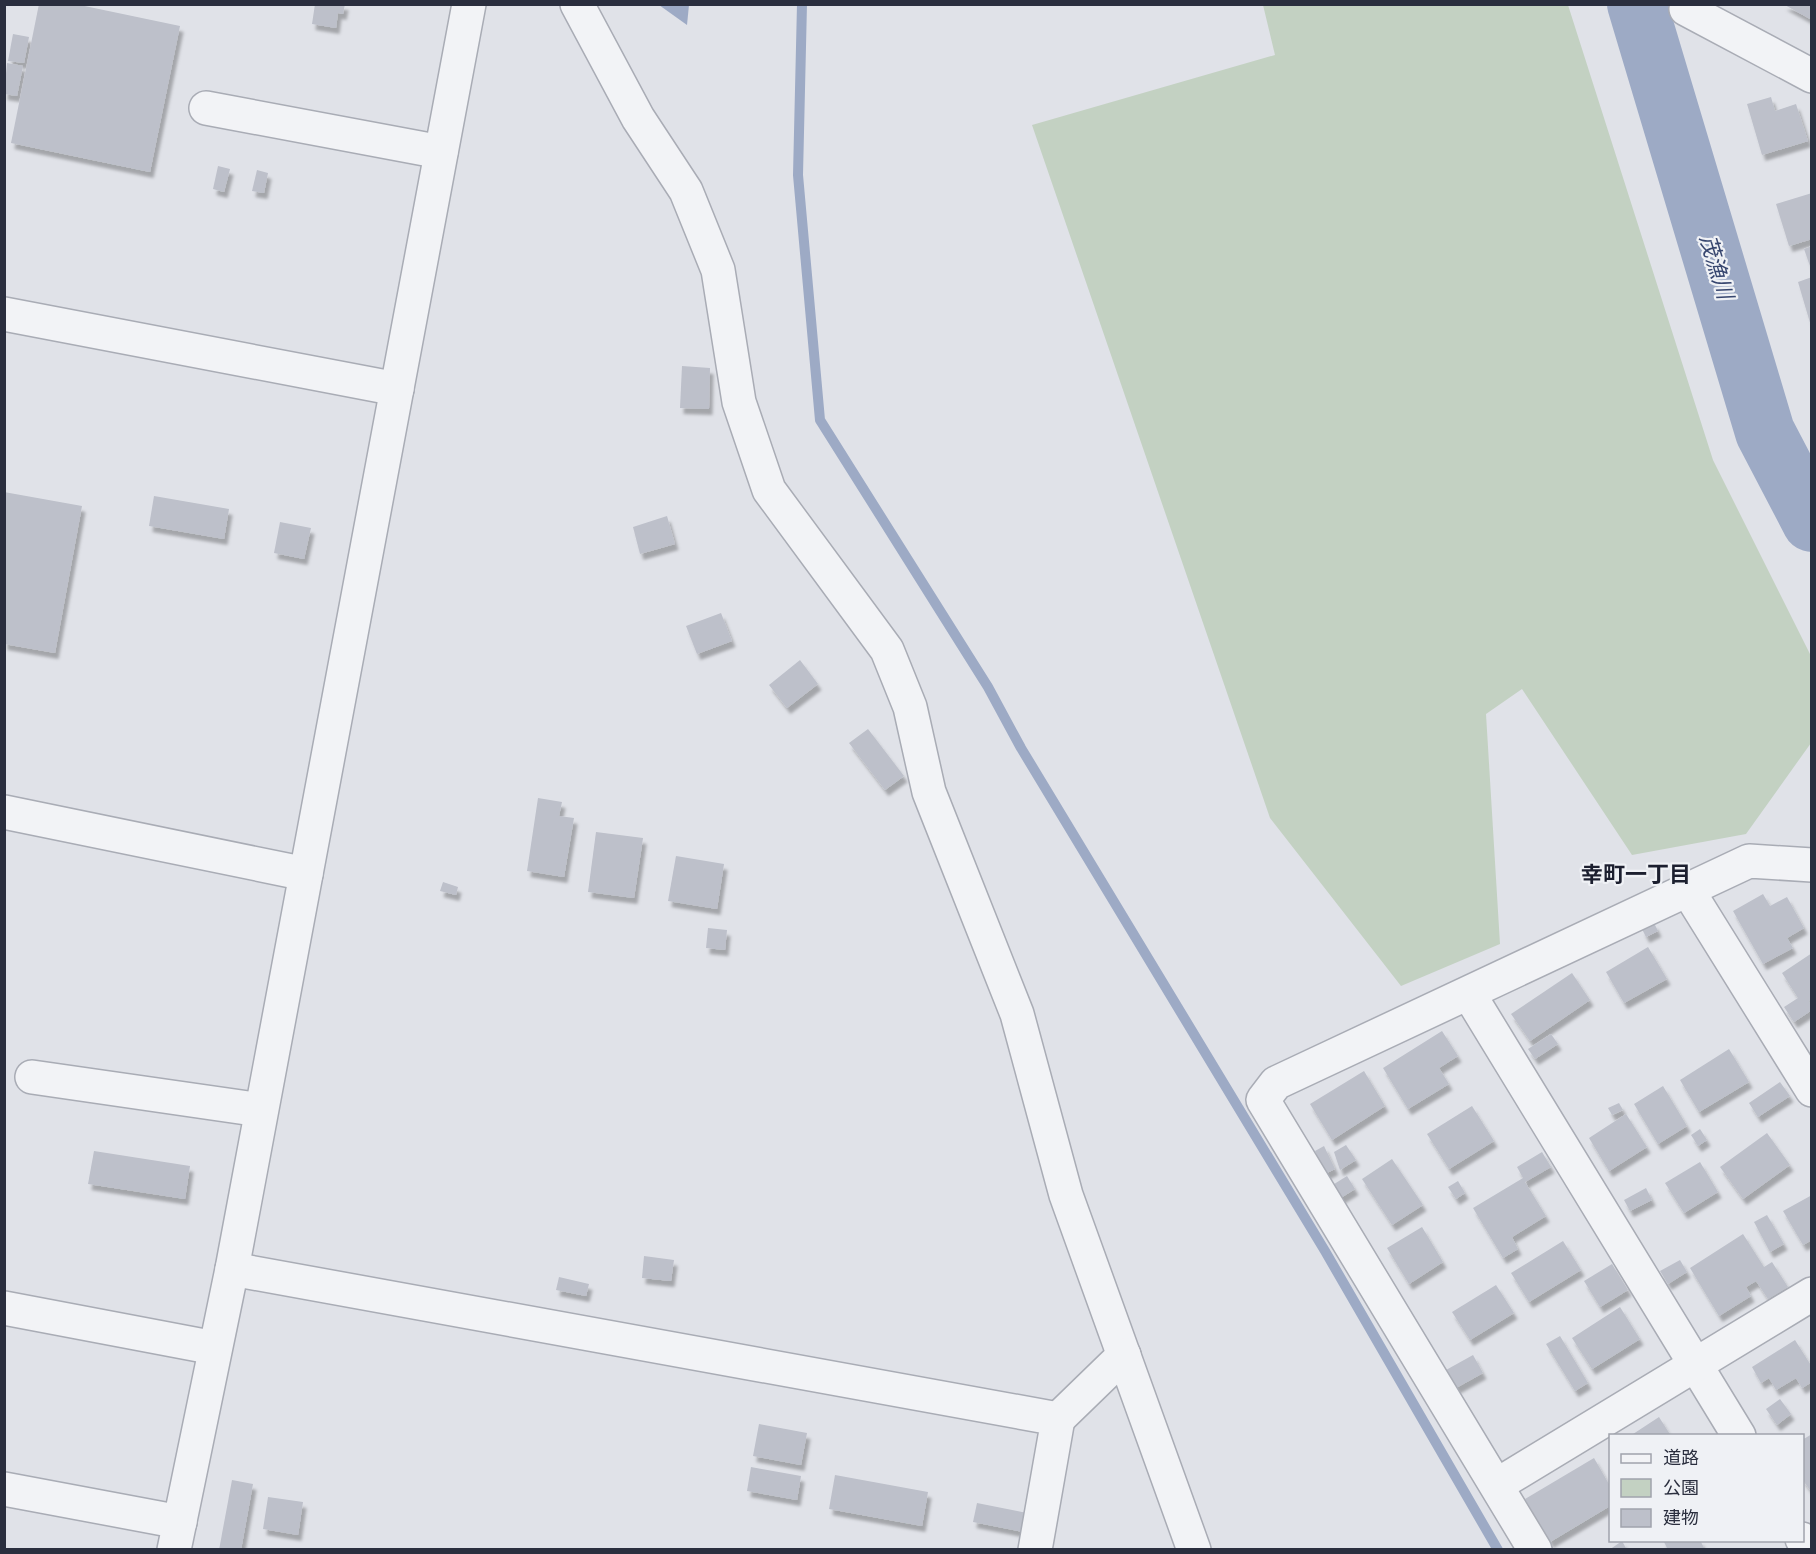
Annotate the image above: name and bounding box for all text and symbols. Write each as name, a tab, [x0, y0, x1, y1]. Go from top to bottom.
water label: 茂漁川	[1696, 232, 1738, 304]
district label: 幸町一丁目	[1581, 863, 1691, 886]
legend	[1609, 1434, 1804, 1542]
text: 道路	[1663, 1448, 1699, 1468]
text: 公園	[1663, 1479, 1699, 1498]
text: 建物	[1663, 1508, 1699, 1528]

